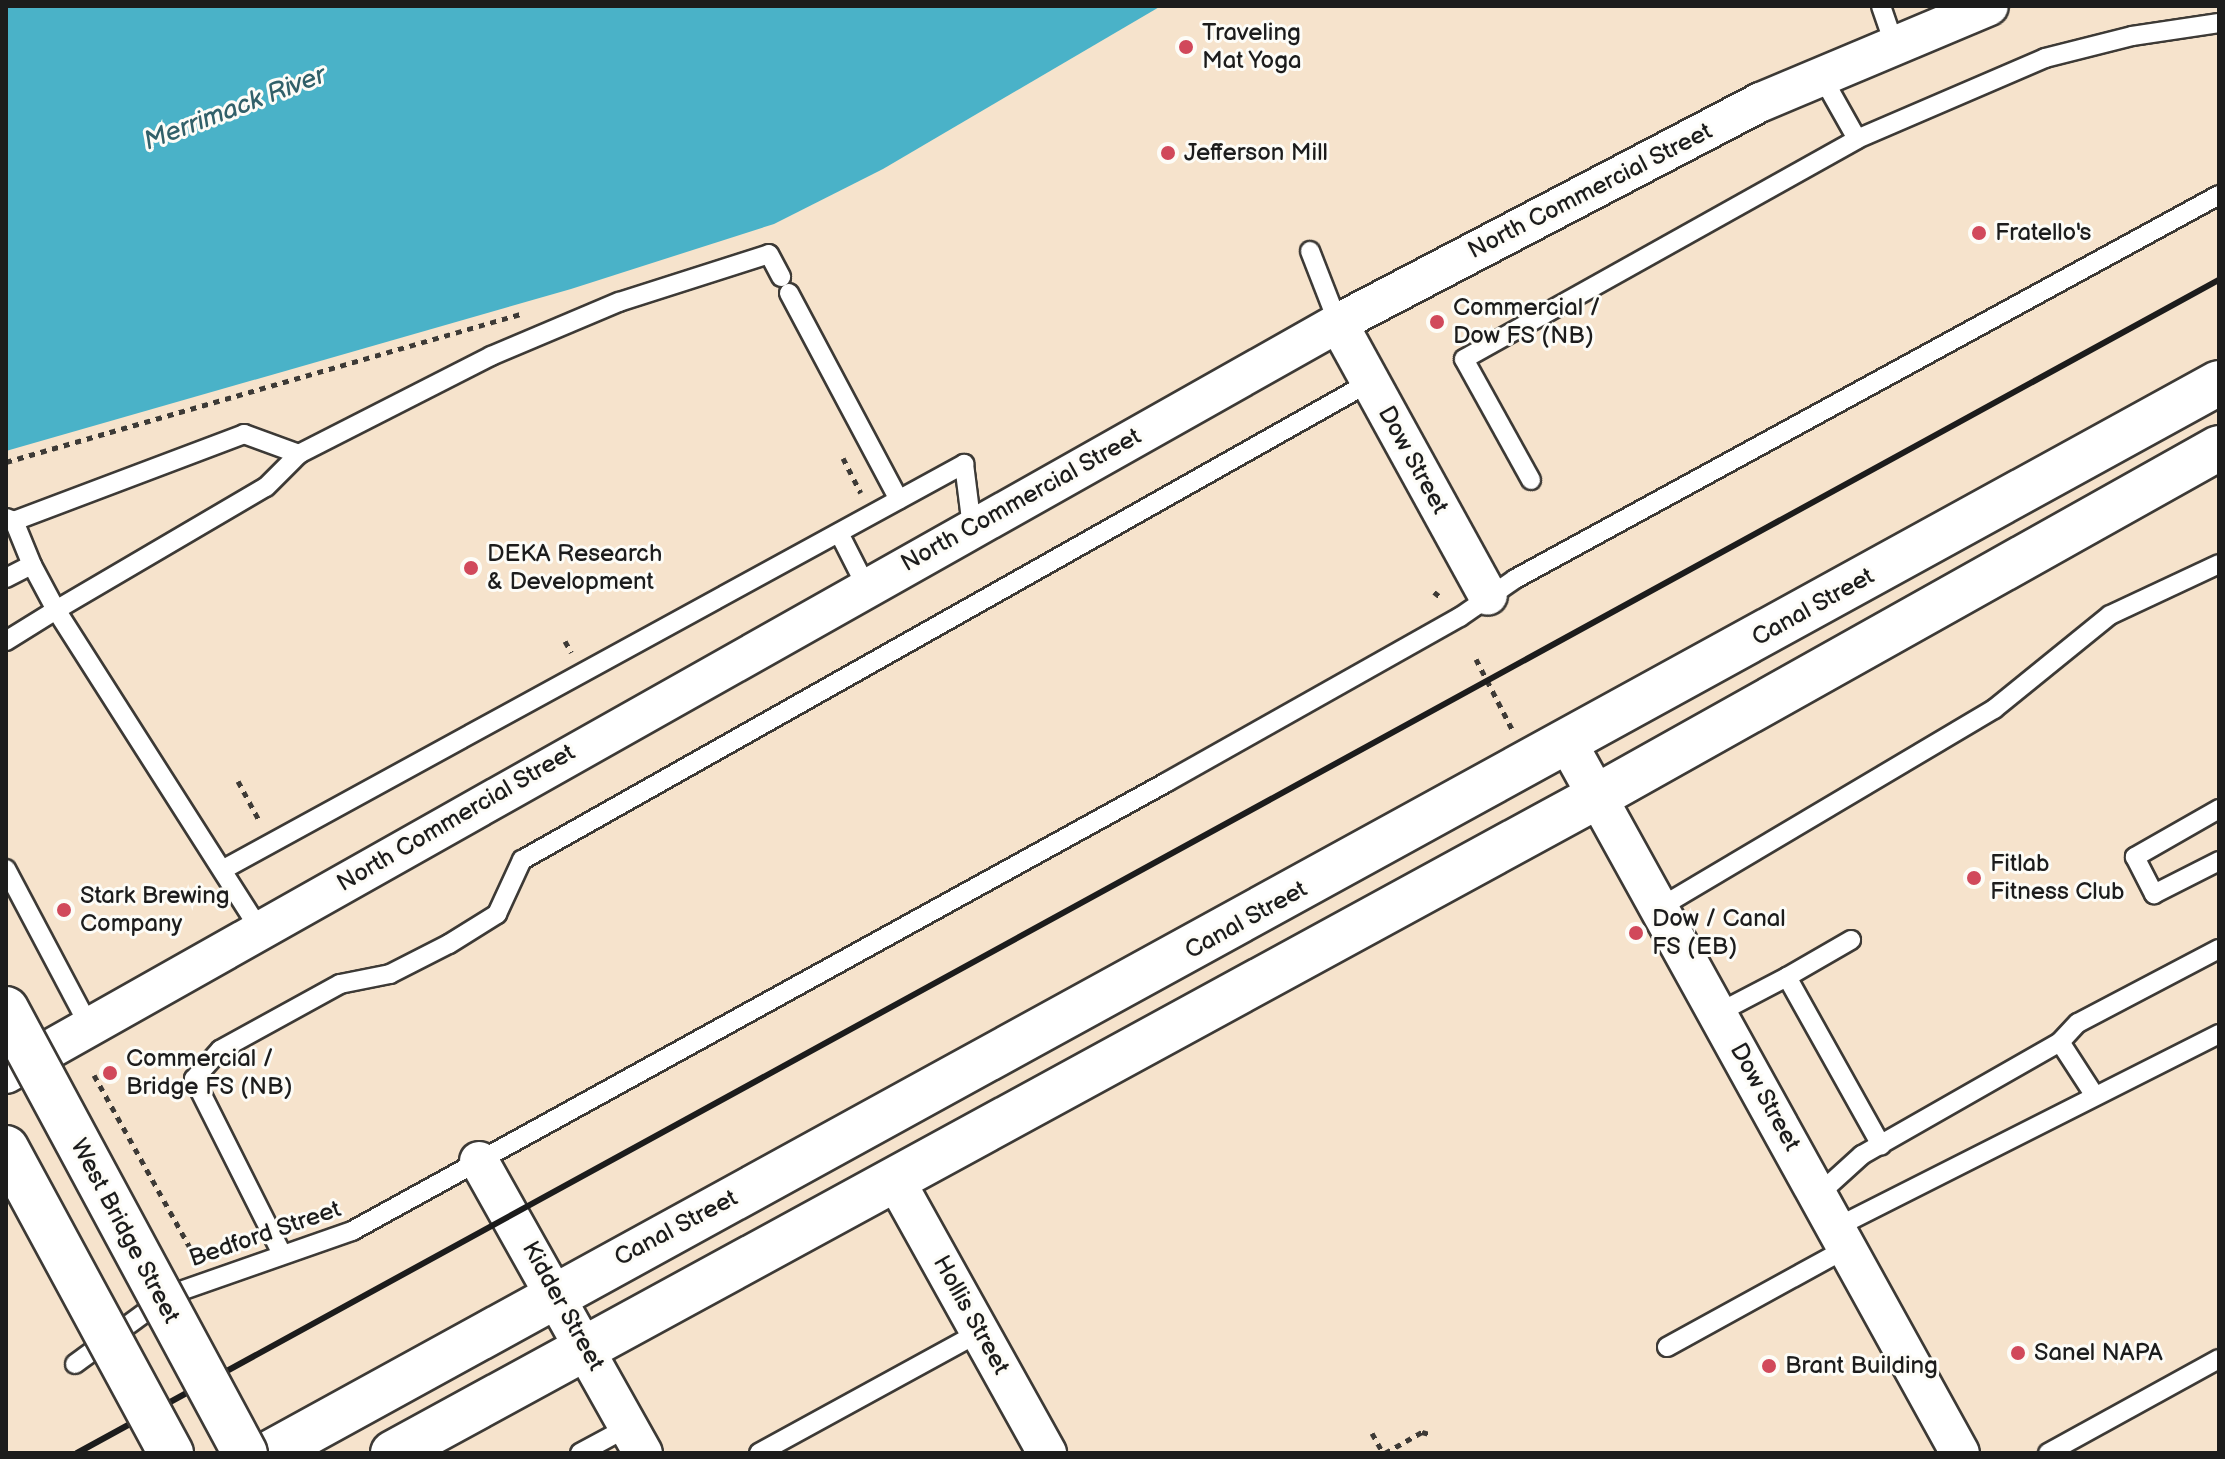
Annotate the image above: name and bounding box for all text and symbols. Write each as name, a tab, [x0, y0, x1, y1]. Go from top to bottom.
place label: Traveling Mat Yoga	[1202, 19, 1303, 75]
marker: Traveling Mat Yoga	[1177, 38, 1195, 56]
water label: Merrimack River	[140, 60, 330, 158]
street label: North Commercial Street	[1463, 117, 1717, 265]
place label: Jefferson Mill	[1184, 139, 1328, 167]
marker: Jefferson Mill	[1159, 144, 1177, 162]
place label: Fratello's	[1995, 219, 2091, 247]
marker: Fratello's	[1970, 224, 1988, 242]
place label: Commercial / Dow FS (NB)	[1453, 294, 1600, 350]
marker: Commercial / Dow FS (NB)	[1428, 313, 1446, 331]
street label: Dow Street	[1372, 401, 1454, 519]
street label: North Commercial Street	[896, 422, 1146, 578]
place label: DEKA Research & Development	[487, 540, 662, 596]
marker: DEKA Research & Development	[462, 559, 480, 577]
street label: Canal Street	[1747, 562, 1879, 652]
street label: North Commercial Street	[332, 738, 580, 898]
place label: Fitlab Fitness Club	[1990, 850, 2125, 906]
marker: Fitlab Fitness Club	[1965, 869, 1983, 887]
street label: Canal Street	[1180, 875, 1312, 965]
place label: Stark Brewing Company	[80, 882, 230, 938]
marker: Stark Brewing Company	[55, 901, 73, 919]
place label: Dow / Canal FS (EB)	[1652, 905, 1786, 961]
marker: Dow / Canal FS (EB)	[1627, 924, 1645, 942]
street label: Dow Street	[1724, 1038, 1806, 1156]
place label: Commercial / Bridge FS (NB)	[126, 1045, 292, 1101]
marker: Commercial / Bridge FS (NB)	[101, 1064, 119, 1082]
street label: West Bridge Street	[64, 1134, 186, 1328]
street label: Canal Street	[609, 1183, 743, 1273]
street label: Bedford Street	[185, 1195, 345, 1273]
street label: Kidder Street	[516, 1236, 610, 1376]
street label: Hollis Street	[926, 1250, 1016, 1380]
place label: Sanel NAPA	[2034, 1339, 2163, 1367]
marker: Sanel NAPA	[2009, 1344, 2027, 1362]
place label: Brant Building	[1785, 1352, 1938, 1380]
marker: Brant Building	[1760, 1357, 1778, 1375]

